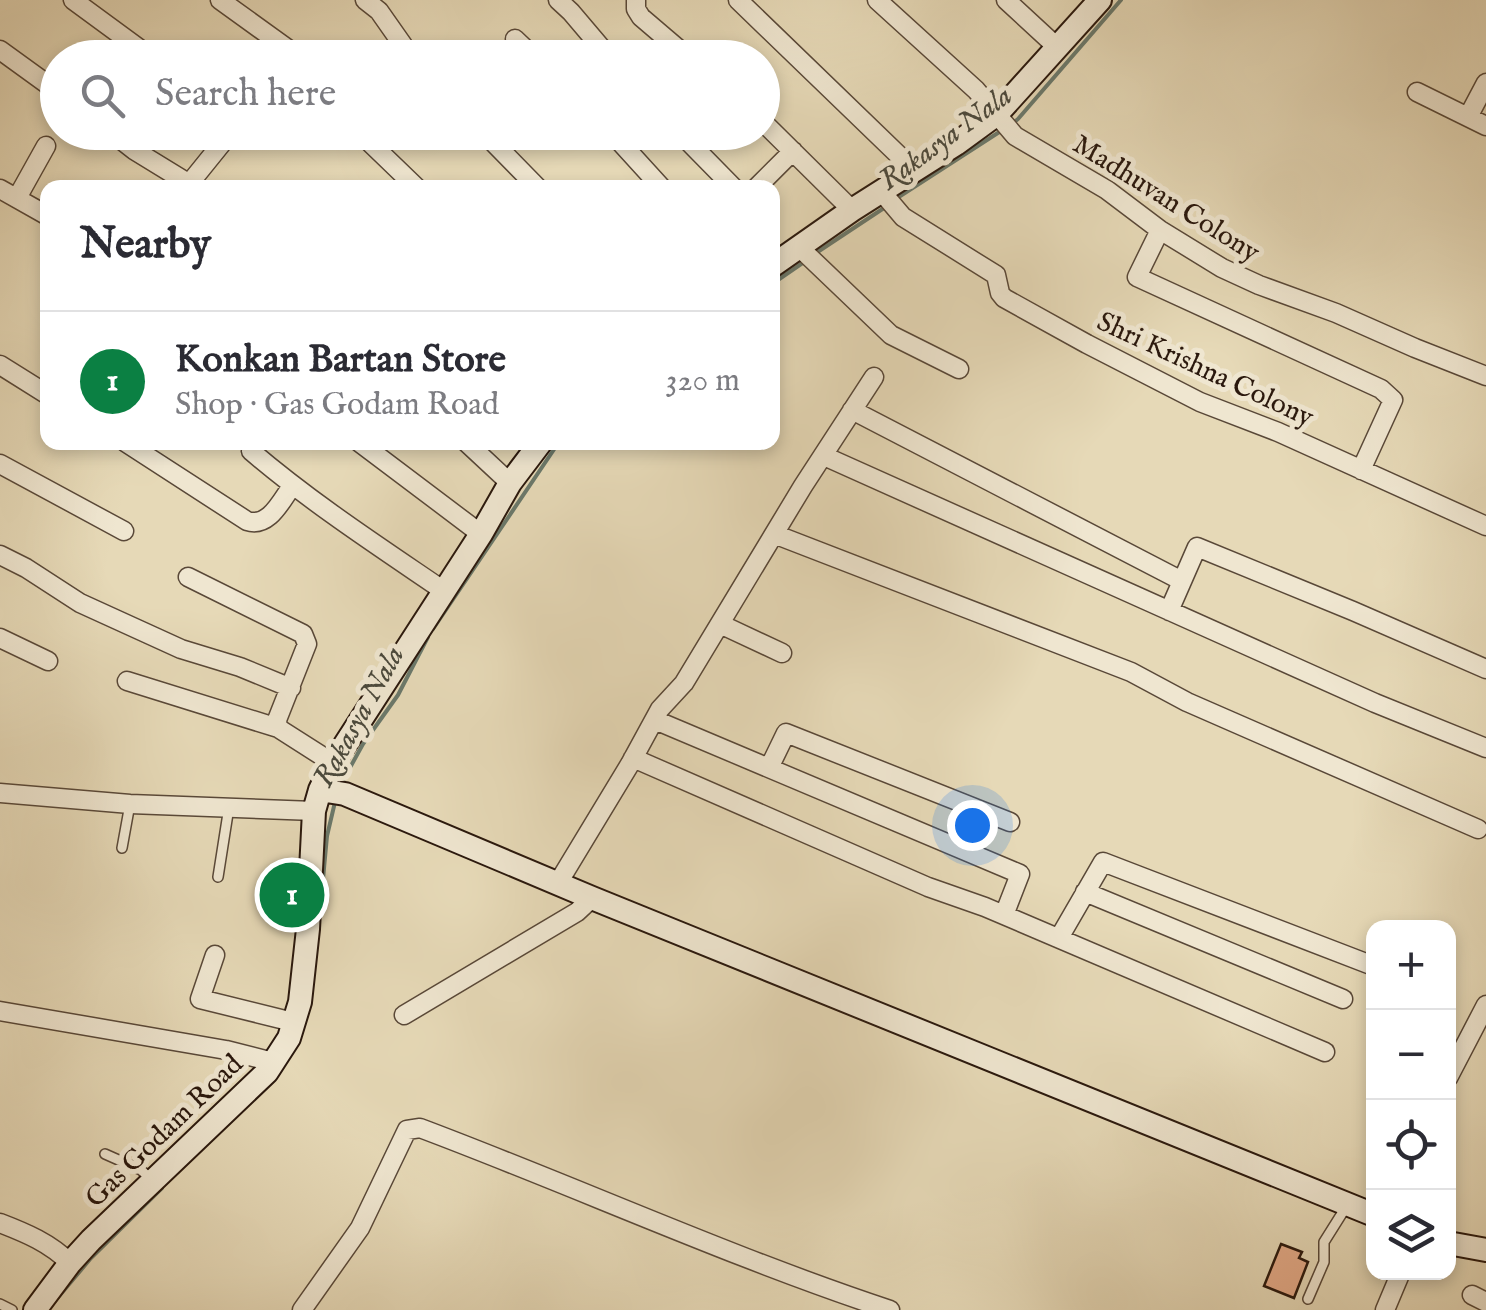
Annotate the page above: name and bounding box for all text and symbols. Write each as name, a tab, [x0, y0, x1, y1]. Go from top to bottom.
search box	[40, 40, 780, 150]
icon: search	[75, 68, 130, 123]
text: Search here	[155, 71, 336, 119]
water label: Rakasya Nala	[872, 77, 1020, 200]
street label: Madhuvan Colony	[1066, 128, 1266, 271]
text: Nearby	[80, 219, 211, 272]
street label: Shri Krishna Colony	[1091, 305, 1319, 436]
text: Konkan Bartan Store	[175, 337, 506, 385]
text: 1	[107, 361, 118, 402]
text: 320 m	[666, 361, 740, 402]
text: Shop · Gas Godam Road	[175, 385, 499, 426]
water label: Rakasya Nala	[305, 640, 414, 794]
your location	[947, 800, 998, 851]
pin: 1	[260, 858, 324, 932]
map controls	[1366, 920, 1456, 1280]
button: +	[1366, 920, 1456, 1010]
button: −	[1366, 1010, 1456, 1100]
street label: Gas Godam Road	[79, 1048, 251, 1216]
button: locate	[1366, 1100, 1456, 1190]
button: layers	[1366, 1190, 1456, 1280]

